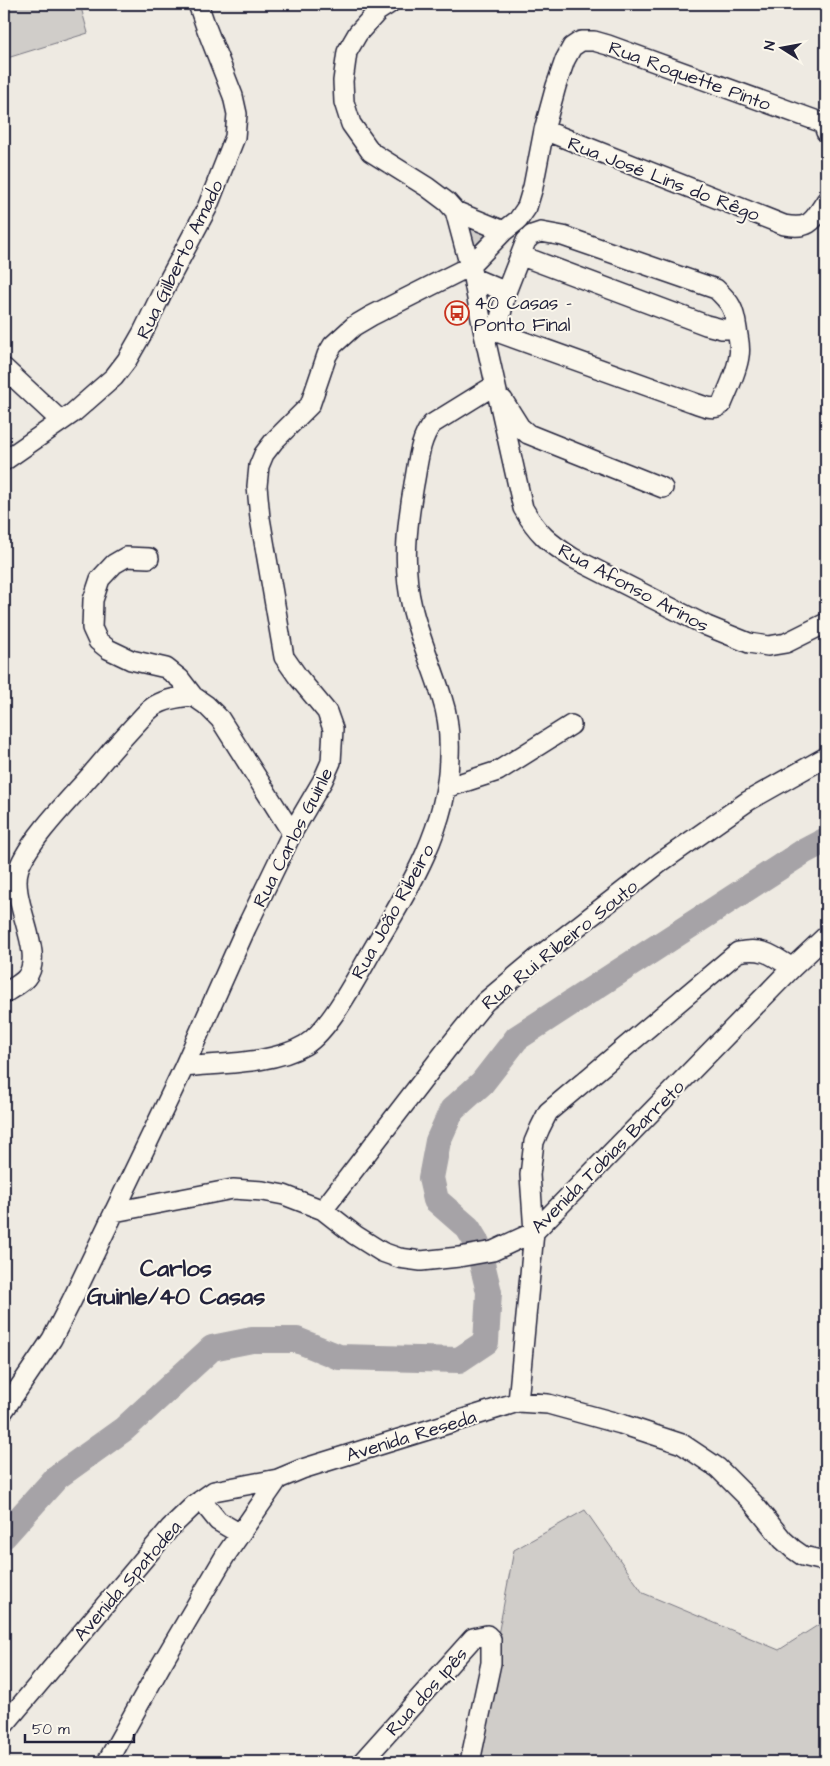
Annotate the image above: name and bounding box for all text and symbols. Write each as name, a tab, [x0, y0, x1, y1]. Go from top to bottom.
north arrow	[758, 22, 808, 72]
street label: Rua Roquette Pinto	[605, 35, 775, 118]
text: N	[760, 39, 781, 52]
street label: Rua José Lins do Rêgo	[563, 130, 764, 230]
street label: Rua Gilberto Amado	[130, 175, 231, 344]
place label: 40 Casas - Ponto Final	[474, 290, 572, 339]
bus stop icon: 40 Casas - Ponto Final	[444, 300, 470, 326]
street label: Rua Afonso Arinos	[553, 537, 713, 639]
street label: Rua Carlos Guinle	[246, 763, 340, 912]
street label: Rua João Ribeiro	[345, 839, 442, 984]
street label: Rua Rui Ribeiro Souto	[476, 873, 644, 1017]
street label: Avenida Tobias Barreto	[525, 1074, 691, 1240]
district label: Carlos Guinle/40 Casas	[87, 1252, 265, 1314]
street label: Avenida Reseda	[343, 1404, 480, 1469]
street label: Avenida Spatodea	[68, 1514, 188, 1647]
street label: Rua dos Ipês	[380, 1642, 474, 1742]
scale bar	[25, 1711, 134, 1743]
text: 50 m	[32, 1719, 70, 1740]

